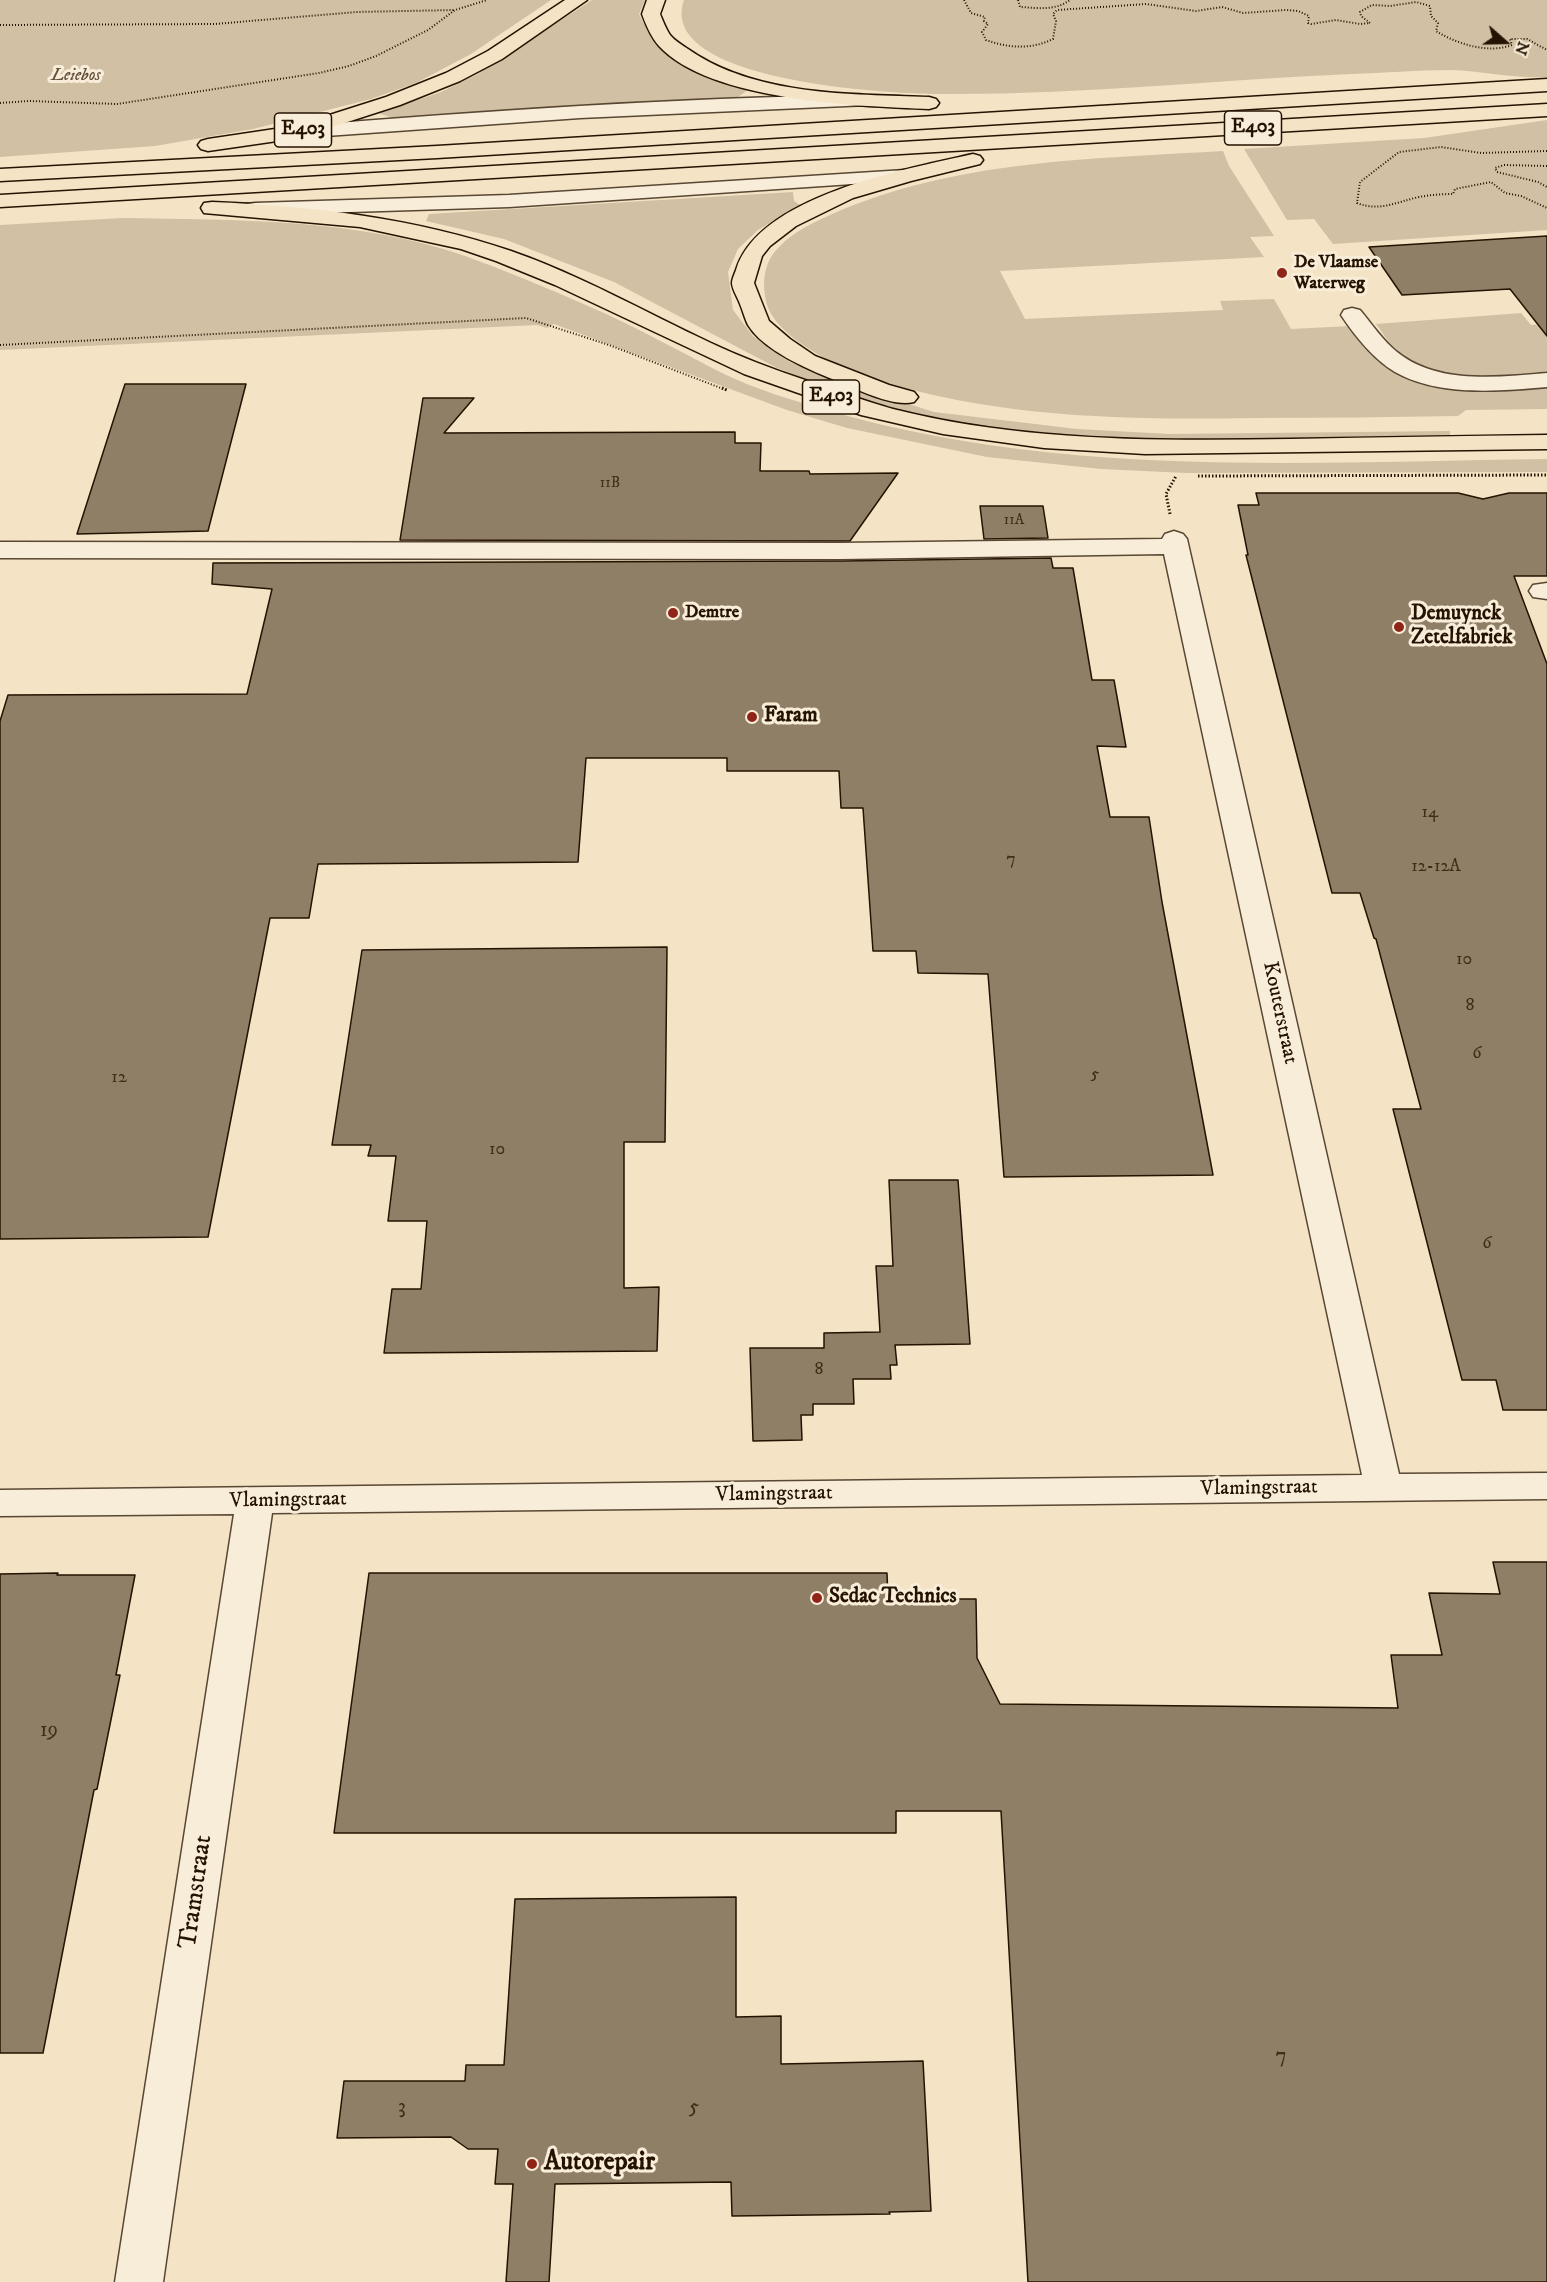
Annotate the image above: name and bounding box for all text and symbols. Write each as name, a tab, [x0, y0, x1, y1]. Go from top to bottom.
north arrow	[1475, 12, 1535, 72]
text: N	[1510, 39, 1534, 58]
park label: Leiebos	[51, 65, 101, 87]
road number: E403	[1224, 111, 1282, 145]
road number: E403	[274, 113, 332, 147]
place label: De Vlaamse Waterweg	[1294, 252, 1378, 294]
marker: De Vlaamse Waterweg	[1275, 266, 1289, 280]
road number: E403	[802, 380, 860, 414]
house number: 11B	[600, 475, 620, 493]
house number: 11A	[1004, 512, 1024, 530]
place label: Demtre	[685, 602, 739, 624]
place label: Demuynck Zetelfabriek	[1411, 602, 1513, 652]
marker: Demtre	[666, 606, 680, 620]
marker: Demuynck Zetelfabriek	[1392, 620, 1406, 634]
place label: Faram	[764, 704, 818, 730]
marker: Faram	[745, 710, 759, 724]
house number: 14	[1422, 802, 1438, 824]
house number: 7	[1006, 849, 1016, 871]
house number: 12-12A	[1411, 856, 1461, 878]
house number: 10	[1456, 949, 1472, 971]
street label: Kouterstraat	[1256, 959, 1302, 1067]
house number: 8	[1465, 995, 1475, 1017]
house number: 6	[1472, 1043, 1482, 1065]
house number: 5	[1091, 1064, 1099, 1086]
house number: 12	[111, 1067, 127, 1089]
house number: 10	[489, 1139, 505, 1161]
house number: 6	[1482, 1233, 1492, 1255]
house number: 8	[814, 1359, 824, 1381]
street label: Vlamingstraat	[1200, 1475, 1318, 1503]
street label: Vlamingstraat	[715, 1481, 833, 1509]
street label: Vlamingstraat	[229, 1487, 347, 1515]
place label: Sedac Technics	[829, 1585, 957, 1611]
marker: Sedac Technics	[810, 1591, 824, 1605]
house number: 19	[40, 1719, 58, 1745]
street label: Tramstraat	[174, 1833, 220, 1951]
house number: 7	[1275, 2045, 1287, 2071]
house number: 3	[398, 2096, 406, 2122]
house number: 5	[689, 2096, 699, 2122]
place label: Autorepair	[544, 2148, 655, 2180]
marker: Autorepair	[525, 2157, 539, 2171]

